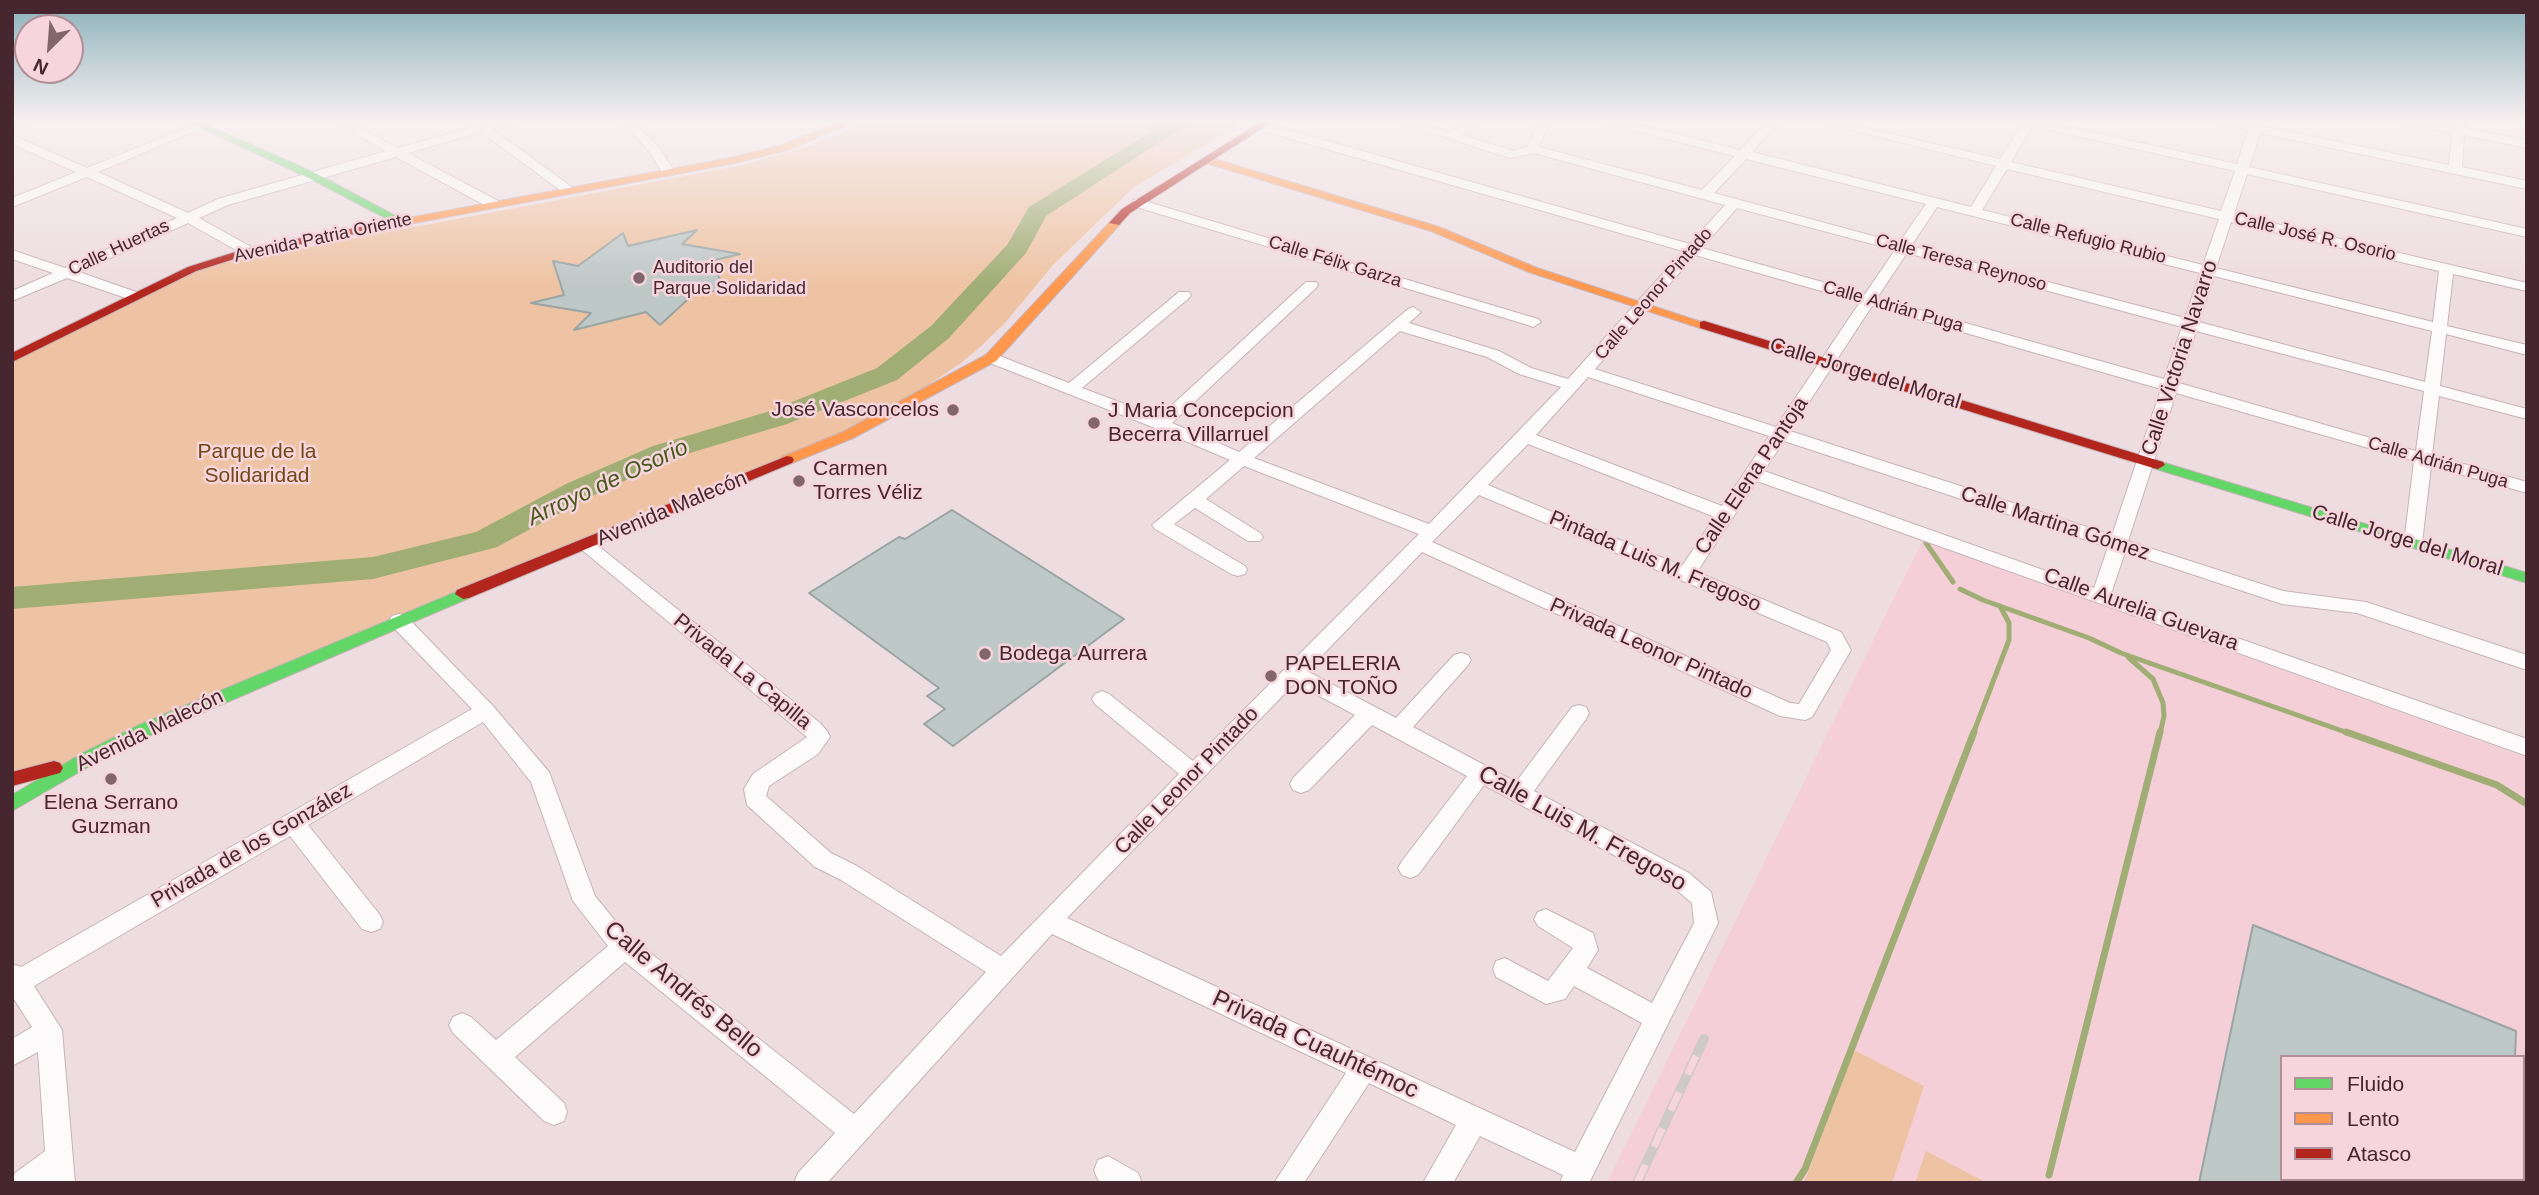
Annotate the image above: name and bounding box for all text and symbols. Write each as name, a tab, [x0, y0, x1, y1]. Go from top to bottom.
north arrow	[14, 14, 84, 84]
text: N	[30, 54, 51, 79]
street label: Calle José R. Osorio	[2232, 208, 2398, 266]
street label: Avenida Patria Oriente	[232, 209, 414, 267]
street label: Calle Refugio Rubio	[2008, 209, 2168, 269]
street label: Calle Huertas	[65, 215, 173, 281]
street label: Calle Leonor Pintado	[1591, 223, 1717, 365]
street label: Calle Teresa Reynoso	[1873, 230, 2049, 296]
street label: Calle Félix Garza	[1266, 231, 1404, 293]
place label: Auditorio del Parque Solidaridad	[653, 257, 806, 300]
street label: Calle Victoria Navarro	[2137, 257, 2223, 459]
marker: Auditorio del Parque Solidaridad	[631, 270, 647, 286]
street label: Calle Adrián Puga	[1820, 277, 1966, 337]
street label: Calle Jorge del Moral	[1766, 333, 1964, 415]
street label: Calle Elena Pantoja	[1690, 392, 1814, 560]
place label: José Vasconcelos	[771, 397, 939, 423]
place label: J Maria Concepcion Becerra Villarruel	[1108, 398, 1294, 448]
marker: José Vasconcelos	[945, 402, 961, 418]
marker: J Maria Concepcion Becerra Villarruel	[1086, 415, 1102, 431]
street label: Calle Adrián Puga	[2365, 433, 2511, 493]
water label: Arroyo de Osorio	[523, 434, 693, 532]
park label: Parque de la Solidaridad	[197, 439, 317, 489]
place label: Carmen Torres Véliz	[813, 456, 923, 506]
street label: Avenida Malecón	[593, 466, 751, 552]
marker: Carmen Torres Véliz	[791, 473, 807, 489]
street label: Calle Martina Gómez	[1957, 482, 2153, 566]
street label: Calle Jorge del Moral	[2308, 500, 2506, 582]
street label: Pintada Luis M. Fregoso	[1545, 506, 1765, 618]
street label: Calle Aurelia Guevara	[2040, 563, 2242, 657]
street label: Privada Leonor Pintado	[1546, 593, 1756, 705]
street label: Privada La Capilla	[668, 609, 816, 735]
place label: Bodega Aurrera	[999, 641, 1147, 667]
marker: Bodega Aurrera	[977, 646, 993, 662]
place label: PAPELERIA DON TOÑO	[1285, 651, 1400, 701]
marker: PAPELERIA DON TOÑO	[1263, 668, 1279, 684]
street label: Avenida Malecón	[72, 684, 228, 778]
street label: Calle Leonor Pintado	[1110, 702, 1264, 860]
street label: Calle Luis M. Fregoso	[1473, 760, 1691, 898]
marker: Elena Serrano Guzman	[103, 771, 119, 787]
street label: Privada de los González	[147, 778, 357, 914]
place label: Elena Serrano Guzman	[44, 790, 178, 840]
street label: Calle Andrés Bello	[598, 916, 768, 1064]
street label: Privada Cuauhtémoc	[1207, 985, 1423, 1105]
legend	[2280, 1055, 2525, 1181]
text: Fluido	[2347, 1072, 2404, 1095]
text: Lento	[2347, 1107, 2400, 1130]
text: Atasco	[2347, 1142, 2411, 1165]

